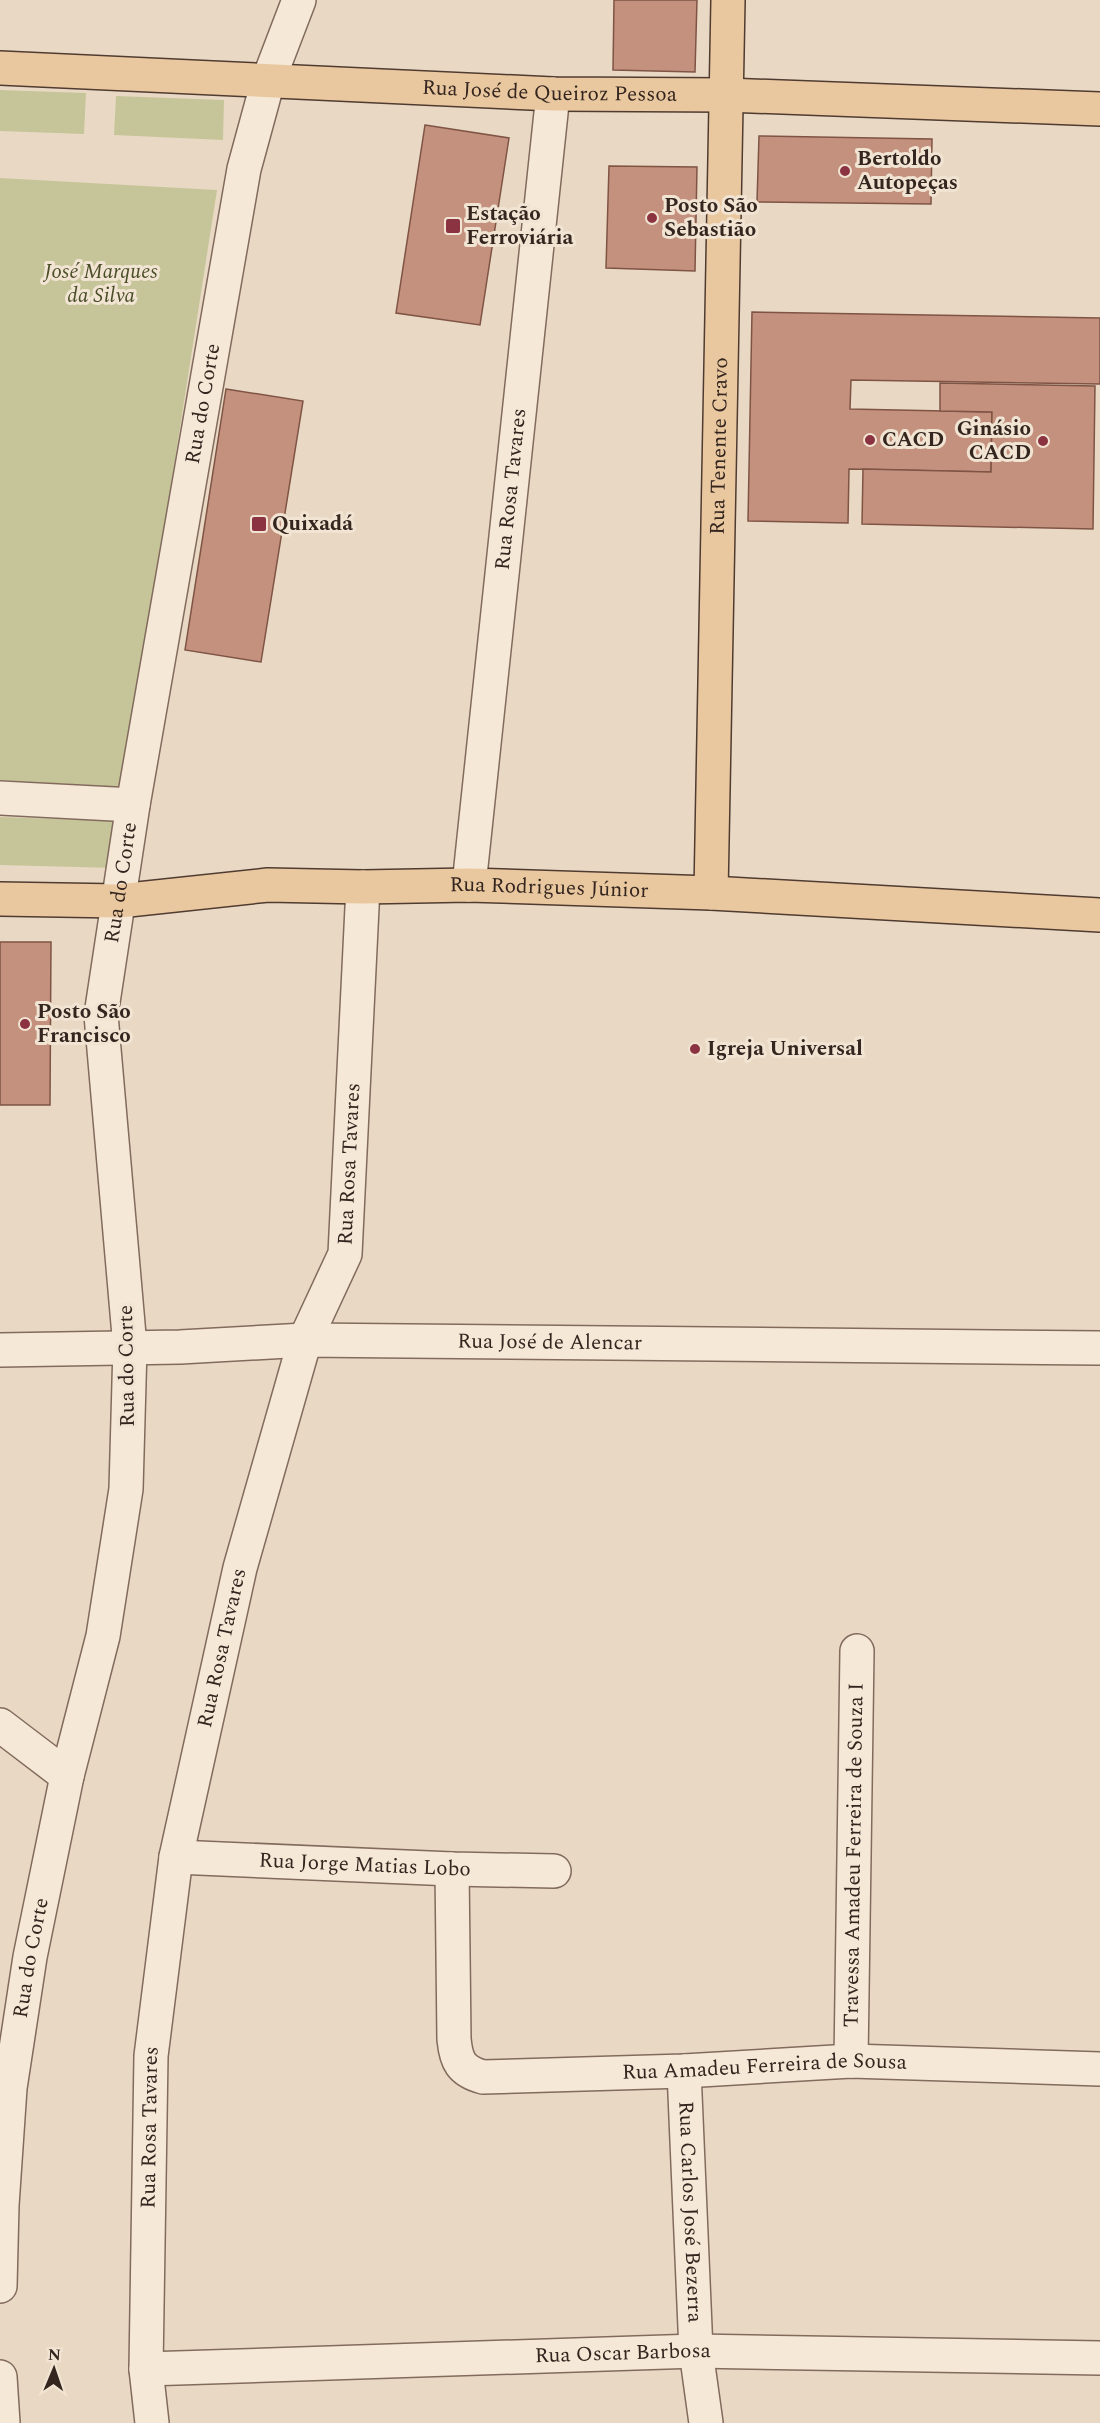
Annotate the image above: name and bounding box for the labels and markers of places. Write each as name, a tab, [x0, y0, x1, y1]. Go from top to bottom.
place label: Bertoldo Autopeças	[857, 143, 958, 199]
marker: Bertoldo Autopeças	[838, 164, 852, 178]
place label: Posto São Sebastião	[664, 190, 758, 246]
place label: Estação Ferroviária	[466, 198, 573, 254]
marker: Posto São Sebastião	[645, 211, 659, 225]
marker: Estação Ferroviária	[444, 217, 462, 235]
place label: Ginásio CACD	[957, 413, 1031, 469]
place label: CACD	[882, 424, 944, 456]
marker: CACD	[863, 433, 877, 447]
marker: Ginásio CACD	[1036, 434, 1050, 448]
place label: Quixadá	[272, 508, 353, 540]
marker: Quixadá	[250, 515, 268, 533]
place label: Posto São Francisco	[37, 996, 131, 1052]
marker: Posto São Francisco	[18, 1017, 32, 1031]
place label: Igreja Universal	[707, 1033, 863, 1065]
marker: Igreja Universal	[688, 1042, 702, 1056]

